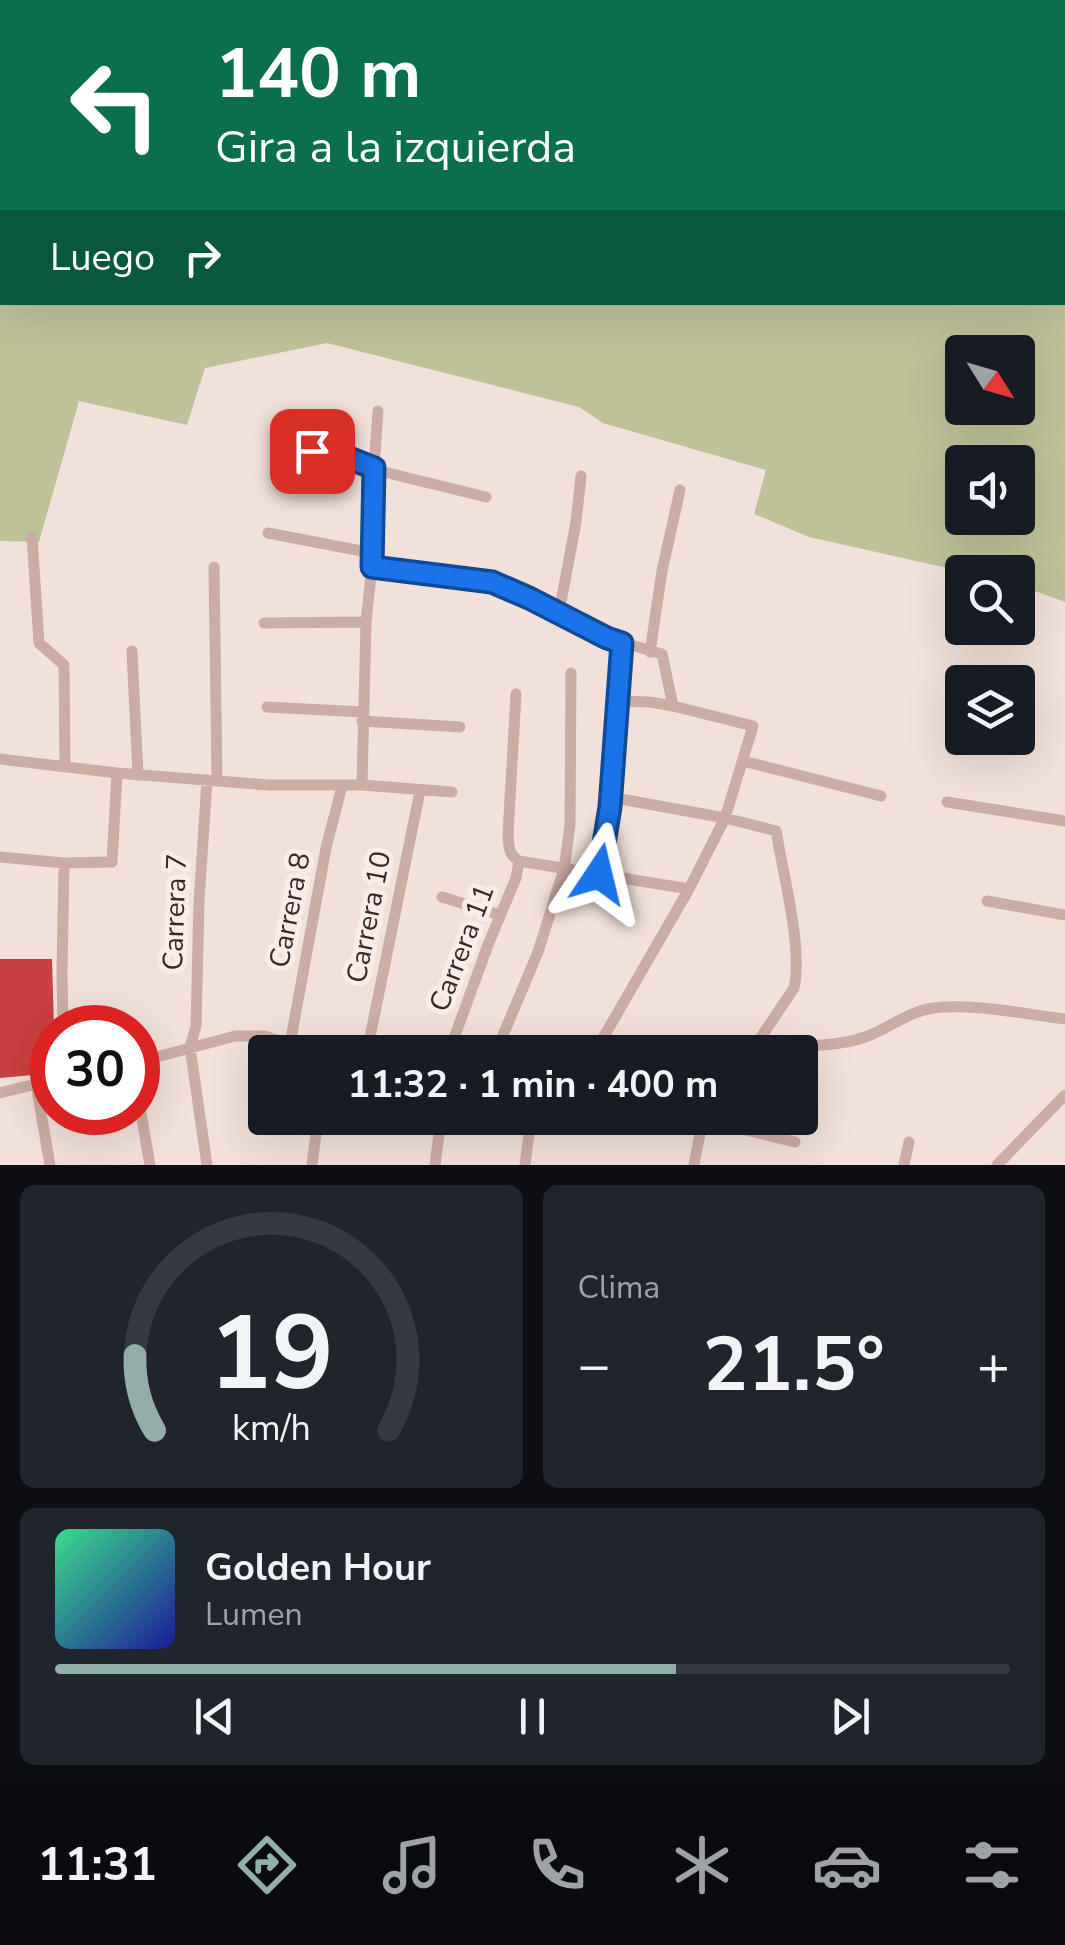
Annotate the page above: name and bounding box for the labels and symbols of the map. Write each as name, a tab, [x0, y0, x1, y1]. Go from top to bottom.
north arrow	[945, 335, 1035, 425]
pin	[270, 409, 355, 494]
position arrow	[547, 822, 651, 926]
street label: Carrera 10	[338, 848, 400, 986]
street label: Carrera 8	[260, 849, 320, 971]
street label: Carrera 7	[154, 853, 196, 971]
street label: Carrera 11	[420, 879, 504, 1017]
speed limit sign: 30	[30, 1005, 160, 1135]

